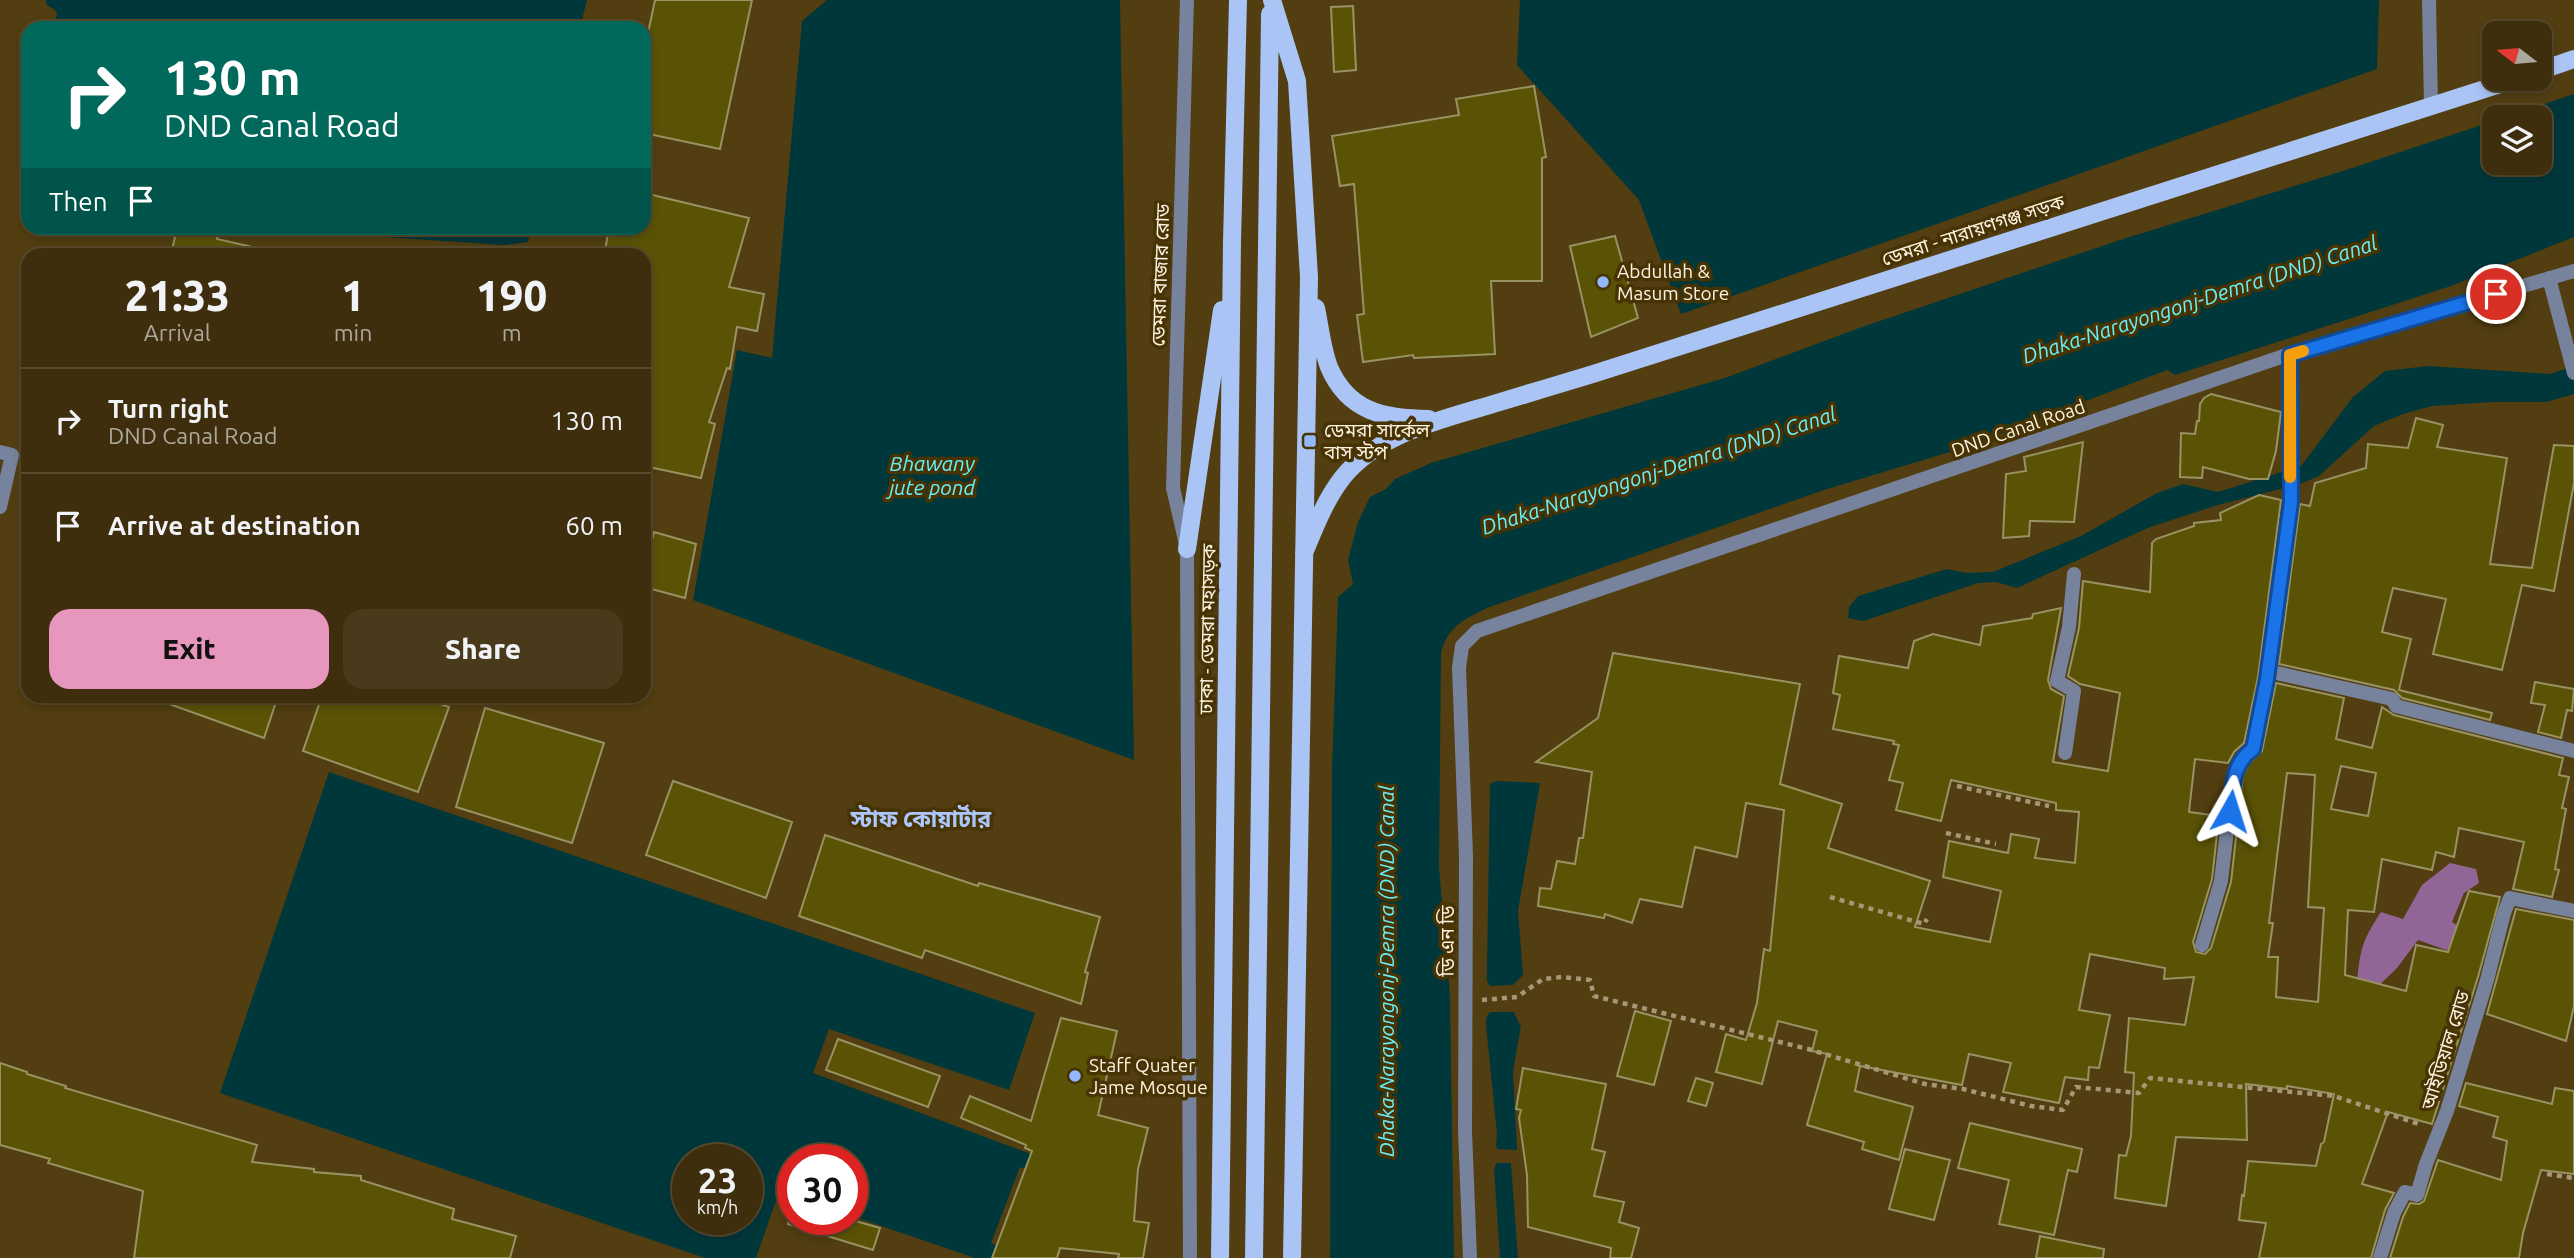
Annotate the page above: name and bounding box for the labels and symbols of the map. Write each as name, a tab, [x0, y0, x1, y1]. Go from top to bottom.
north arrow	[2482, 21, 2552, 91]
street label: ডেমরা - নারায়ণগঞ্জ সড়ক	[1879, 190, 2068, 270]
street label: ডেমরা বাজার রোড	[1147, 203, 1174, 347]
water label: Dhaka-Narayongonj-Demra (DND) Canal	[2019, 230, 2380, 368]
place label: Abdullah & Masum Store	[1617, 260, 1729, 304]
pin	[2466, 264, 2526, 324]
marker: Abdullah & Masum Store	[1595, 274, 1611, 290]
street label: DND Canal Road	[1948, 395, 2088, 461]
water label: Dhaka-Narayongonj-Demra (DND) Canal	[1478, 401, 1839, 539]
place label: ডেমরা সার্কেল বাস স্টপ	[1323, 419, 1431, 463]
marker: ডেমরা সার্কেল বাস স্টপ	[1302, 433, 1318, 449]
water label: Bhawany jute pond	[885, 451, 976, 499]
street label: ঢাকা - ডেমরা মহাসড়ক	[1194, 543, 1219, 715]
position arrow	[2193, 774, 2267, 848]
water label: Dhaka-Narayongonj-Demra (DND) Canal	[1374, 785, 1398, 1157]
district label: স্টাফ কোয়ার্টার	[850, 804, 992, 831]
street label: ডি এন ডি	[1436, 905, 1458, 978]
street label: আইডিয়াল রোড	[2416, 988, 2474, 1113]
place label: Staff Quater Jame Mosque	[1089, 1054, 1208, 1098]
marker: Staff Quater Jame Mosque	[1067, 1068, 1083, 1084]
speed limit sign: 30	[777, 1144, 868, 1235]

